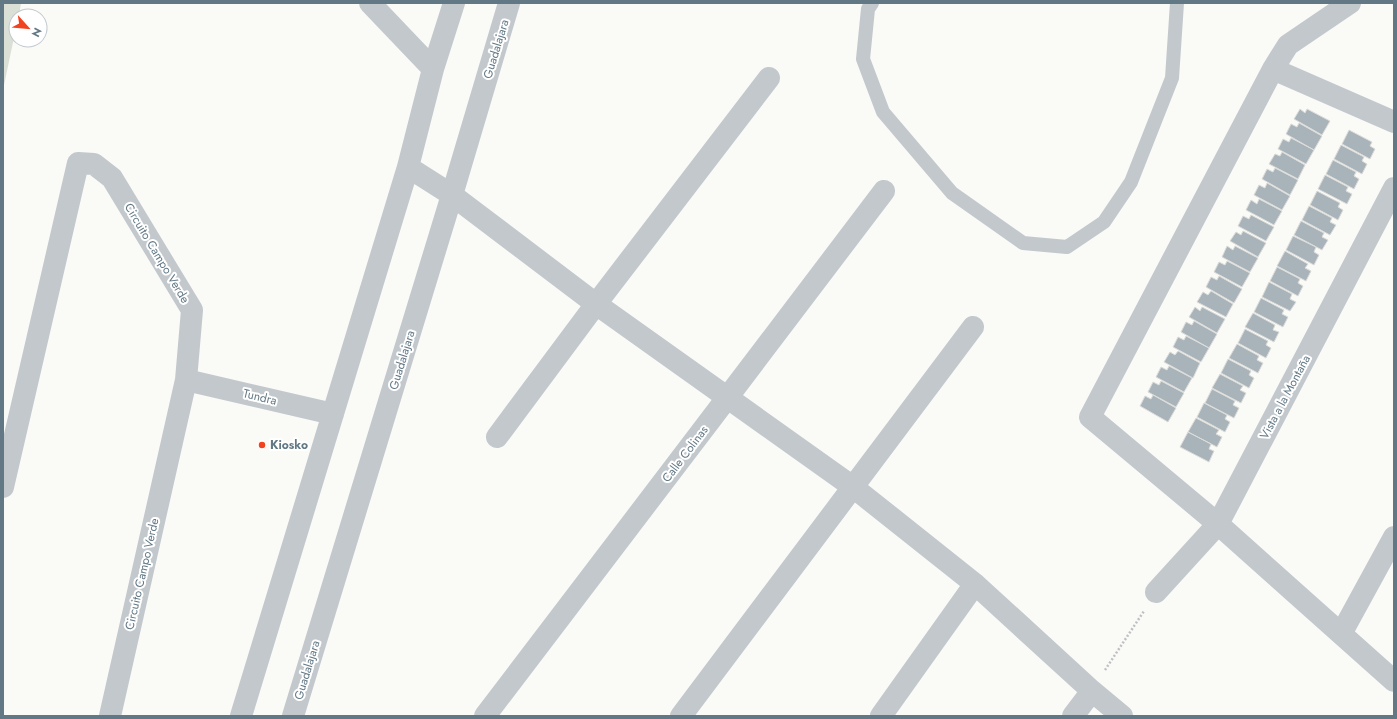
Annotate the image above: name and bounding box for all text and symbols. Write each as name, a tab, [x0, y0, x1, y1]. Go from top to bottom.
north arrow	[8, 8, 48, 48]
street label: Guadalajara	[478, 17, 514, 81]
text: N	[28, 25, 46, 40]
street label: Circuito Campo Verde	[120, 199, 194, 307]
street label: Guadalajara	[384, 328, 420, 392]
street label: Vista a la Montaña	[1255, 352, 1315, 442]
street label: Tundra	[241, 384, 279, 410]
street label: Calle Colinas	[658, 422, 712, 486]
place label: Kiosko	[270, 436, 308, 454]
marker: Kiosko	[257, 440, 267, 450]
street label: Circuito Campo Verde	[120, 516, 164, 632]
street label: Guadalajara	[289, 638, 325, 702]

